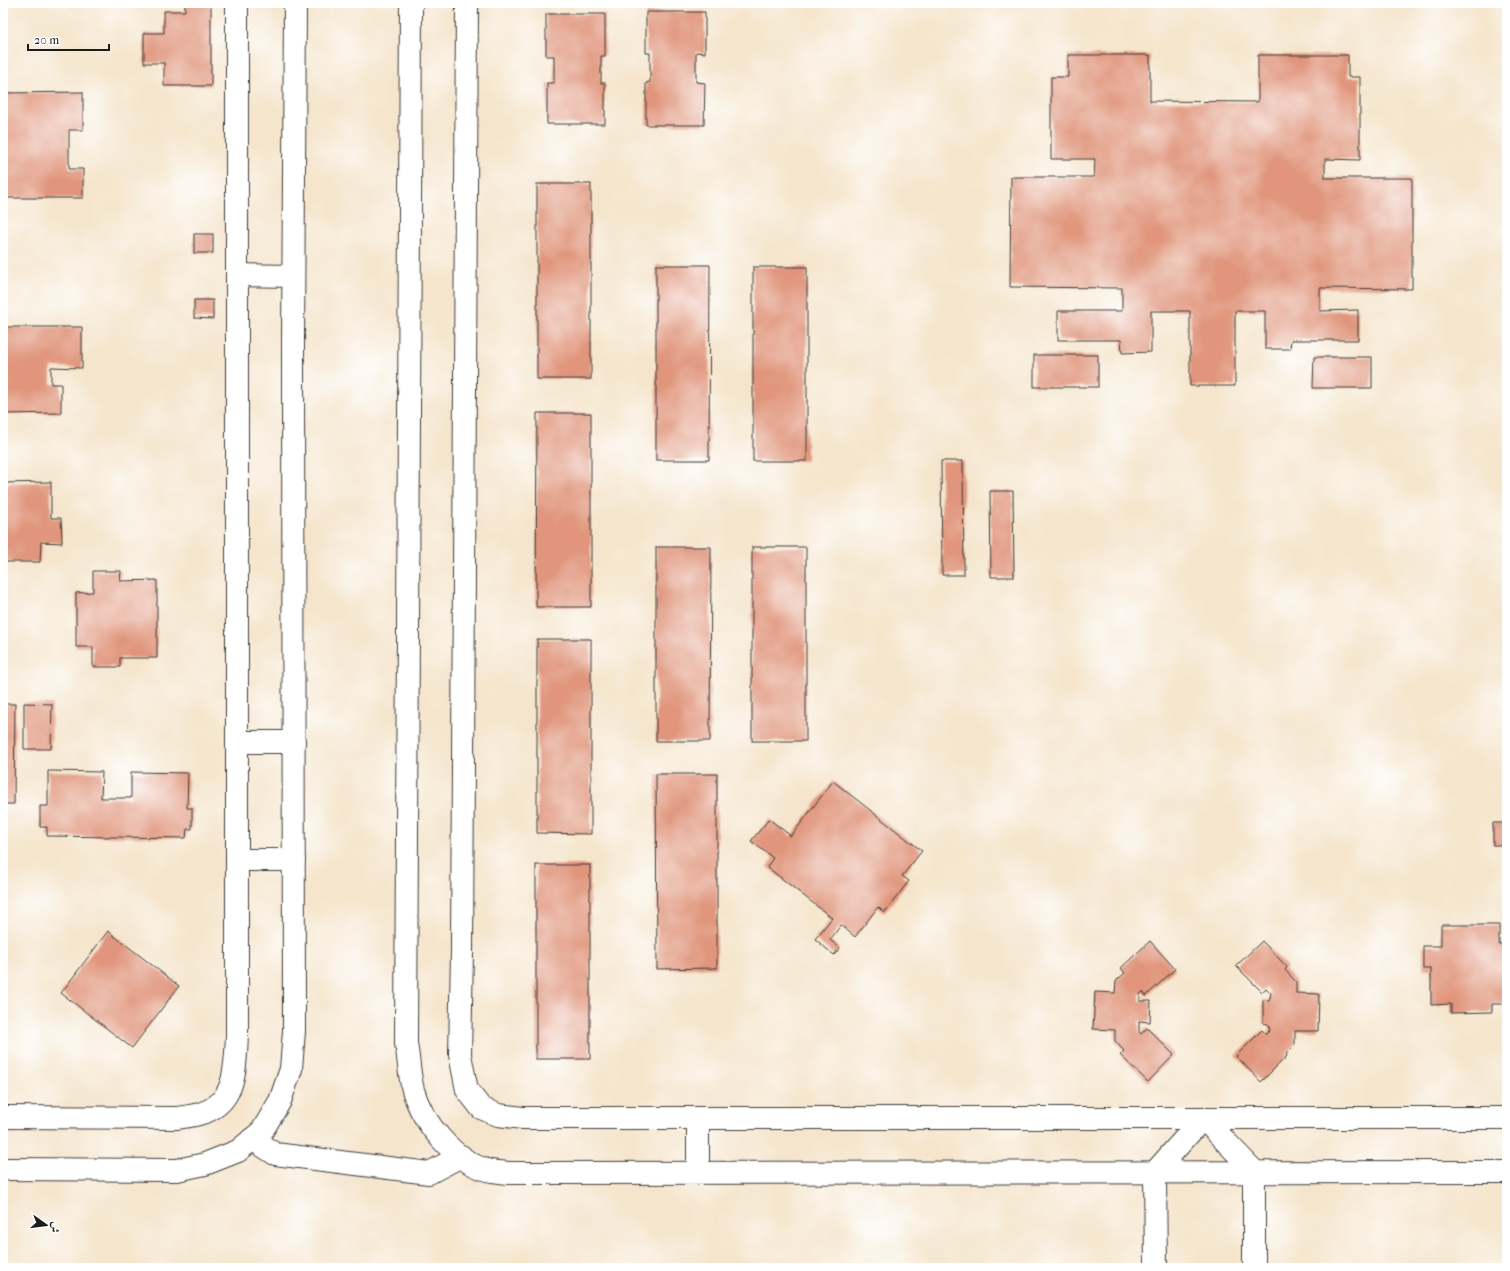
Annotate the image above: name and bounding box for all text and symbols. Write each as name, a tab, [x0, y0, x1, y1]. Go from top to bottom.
scale bar	[28, 26, 109, 52]
text: 20 m	[34, 33, 59, 47]
north arrow	[26, 1205, 66, 1245]
text: ش	[48, 1220, 63, 1234]

